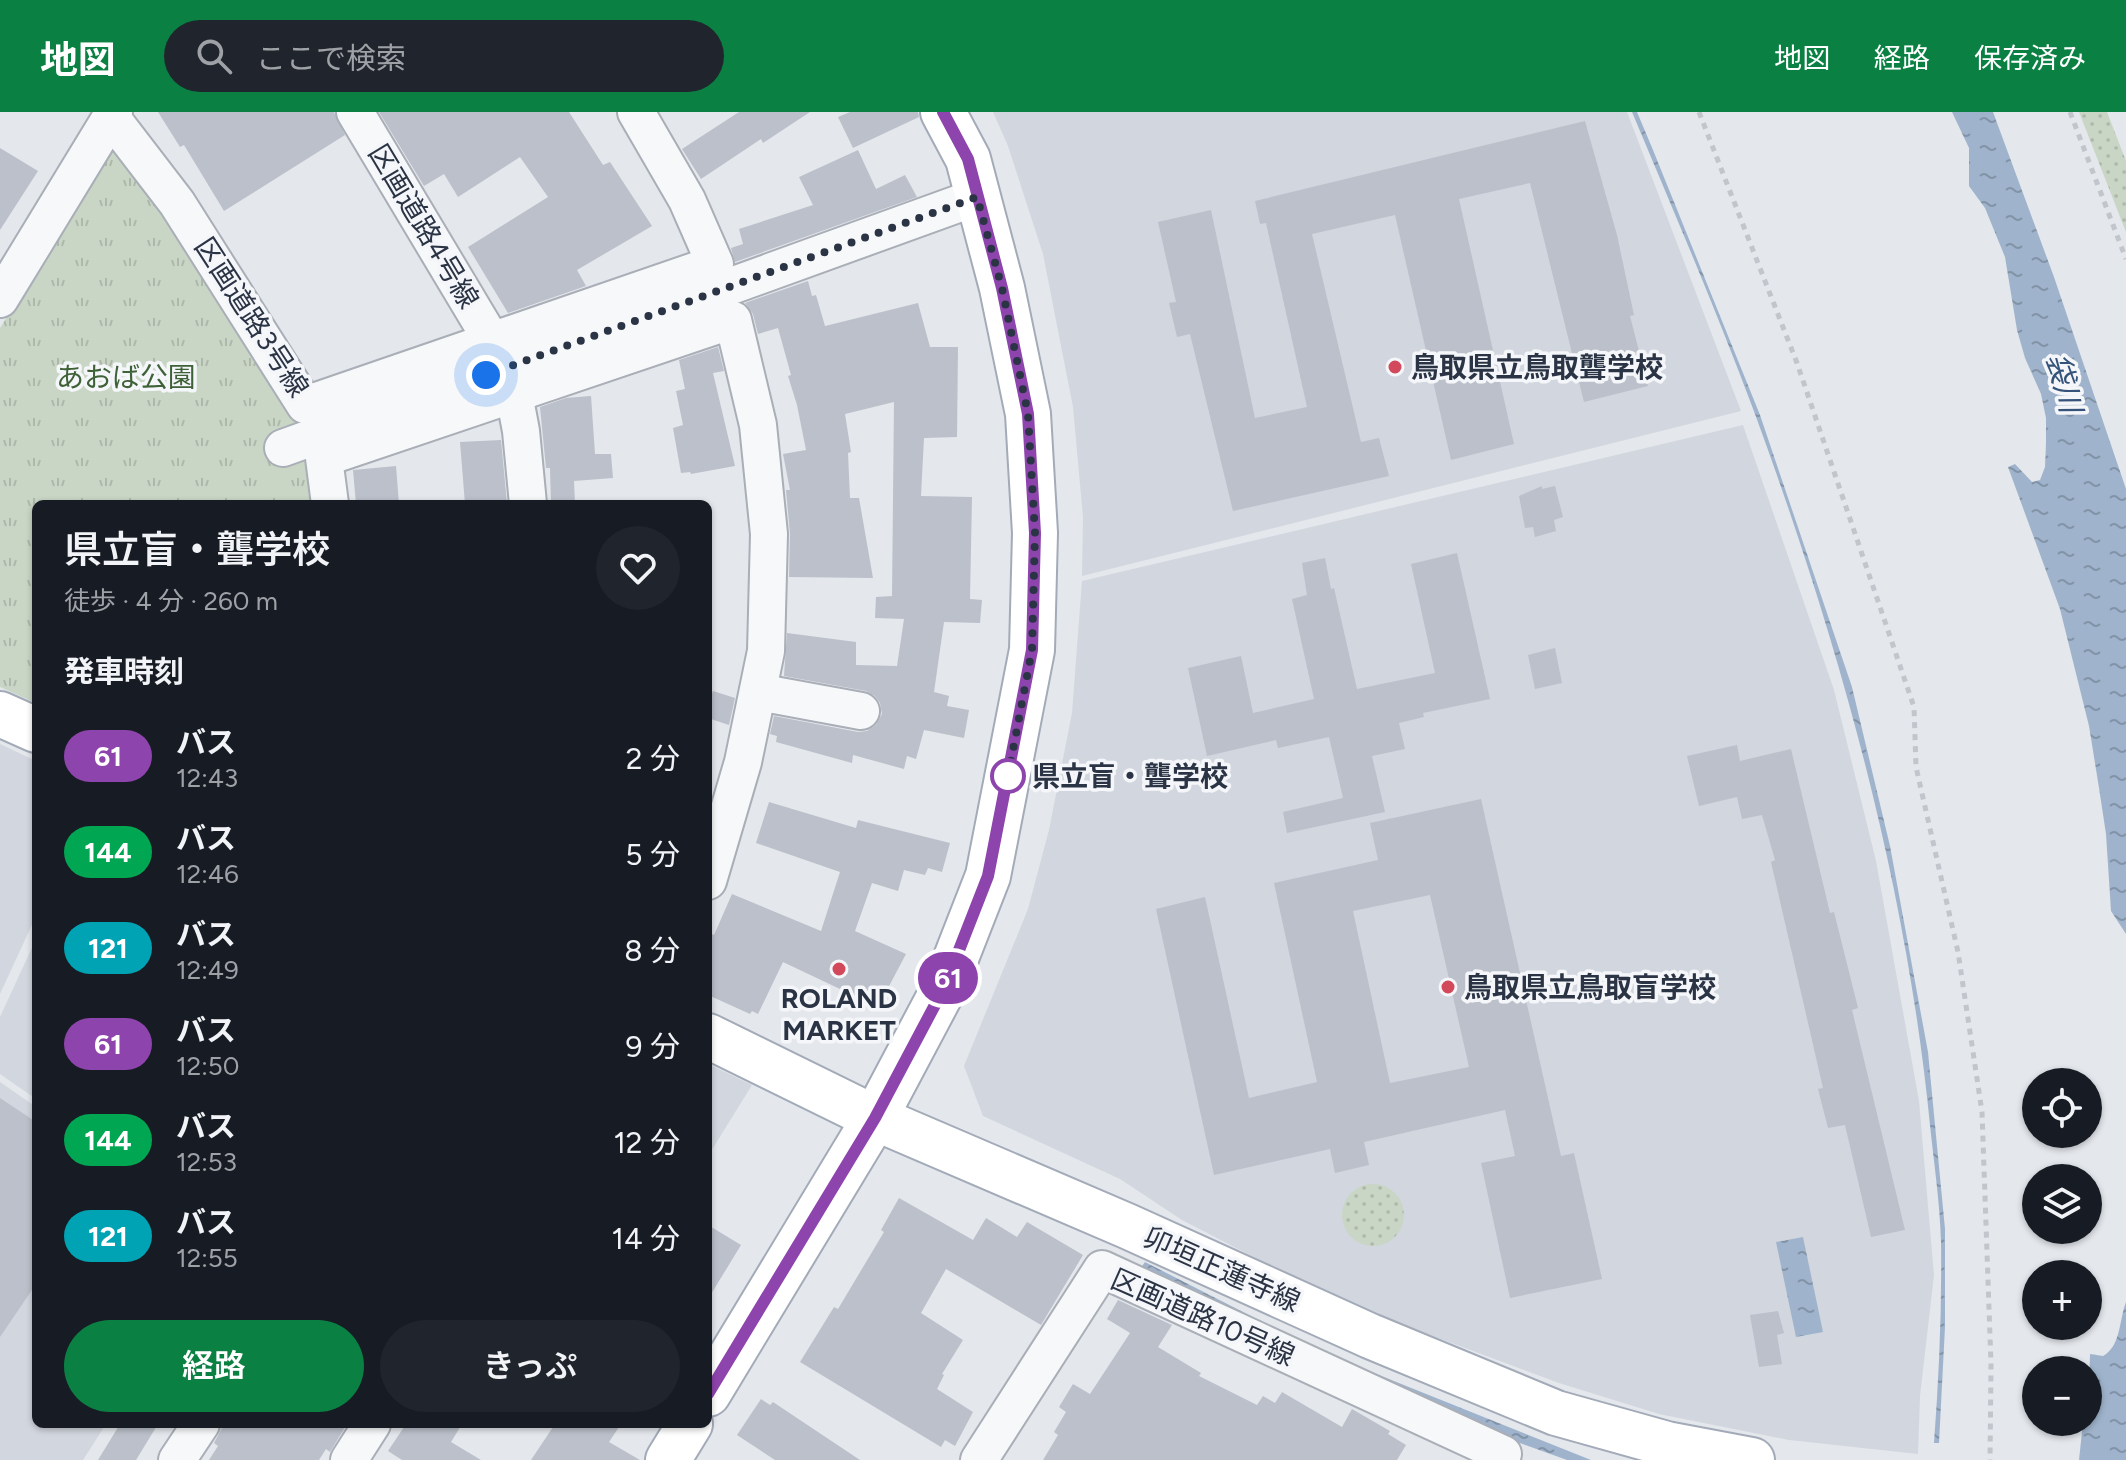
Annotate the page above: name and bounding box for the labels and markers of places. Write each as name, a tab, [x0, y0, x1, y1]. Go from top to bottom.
place label: 鳥取県立鳥取聾学校	[1411, 350, 1663, 384]
marker: 鳥取県立鳥取聾学校	[1386, 358, 1404, 376]
marker: 県立盲・聾学校	[991, 759, 1025, 793]
place label: 県立盲・聾学校	[1032, 759, 1228, 793]
marker: ROLAND MARKET	[830, 960, 848, 978]
place label: 鳥取県立鳥取盲学校	[1464, 970, 1716, 1004]
marker: 鳥取県立鳥取盲学校	[1439, 978, 1457, 996]
place label: ROLAND MARKET	[781, 981, 897, 1047]

